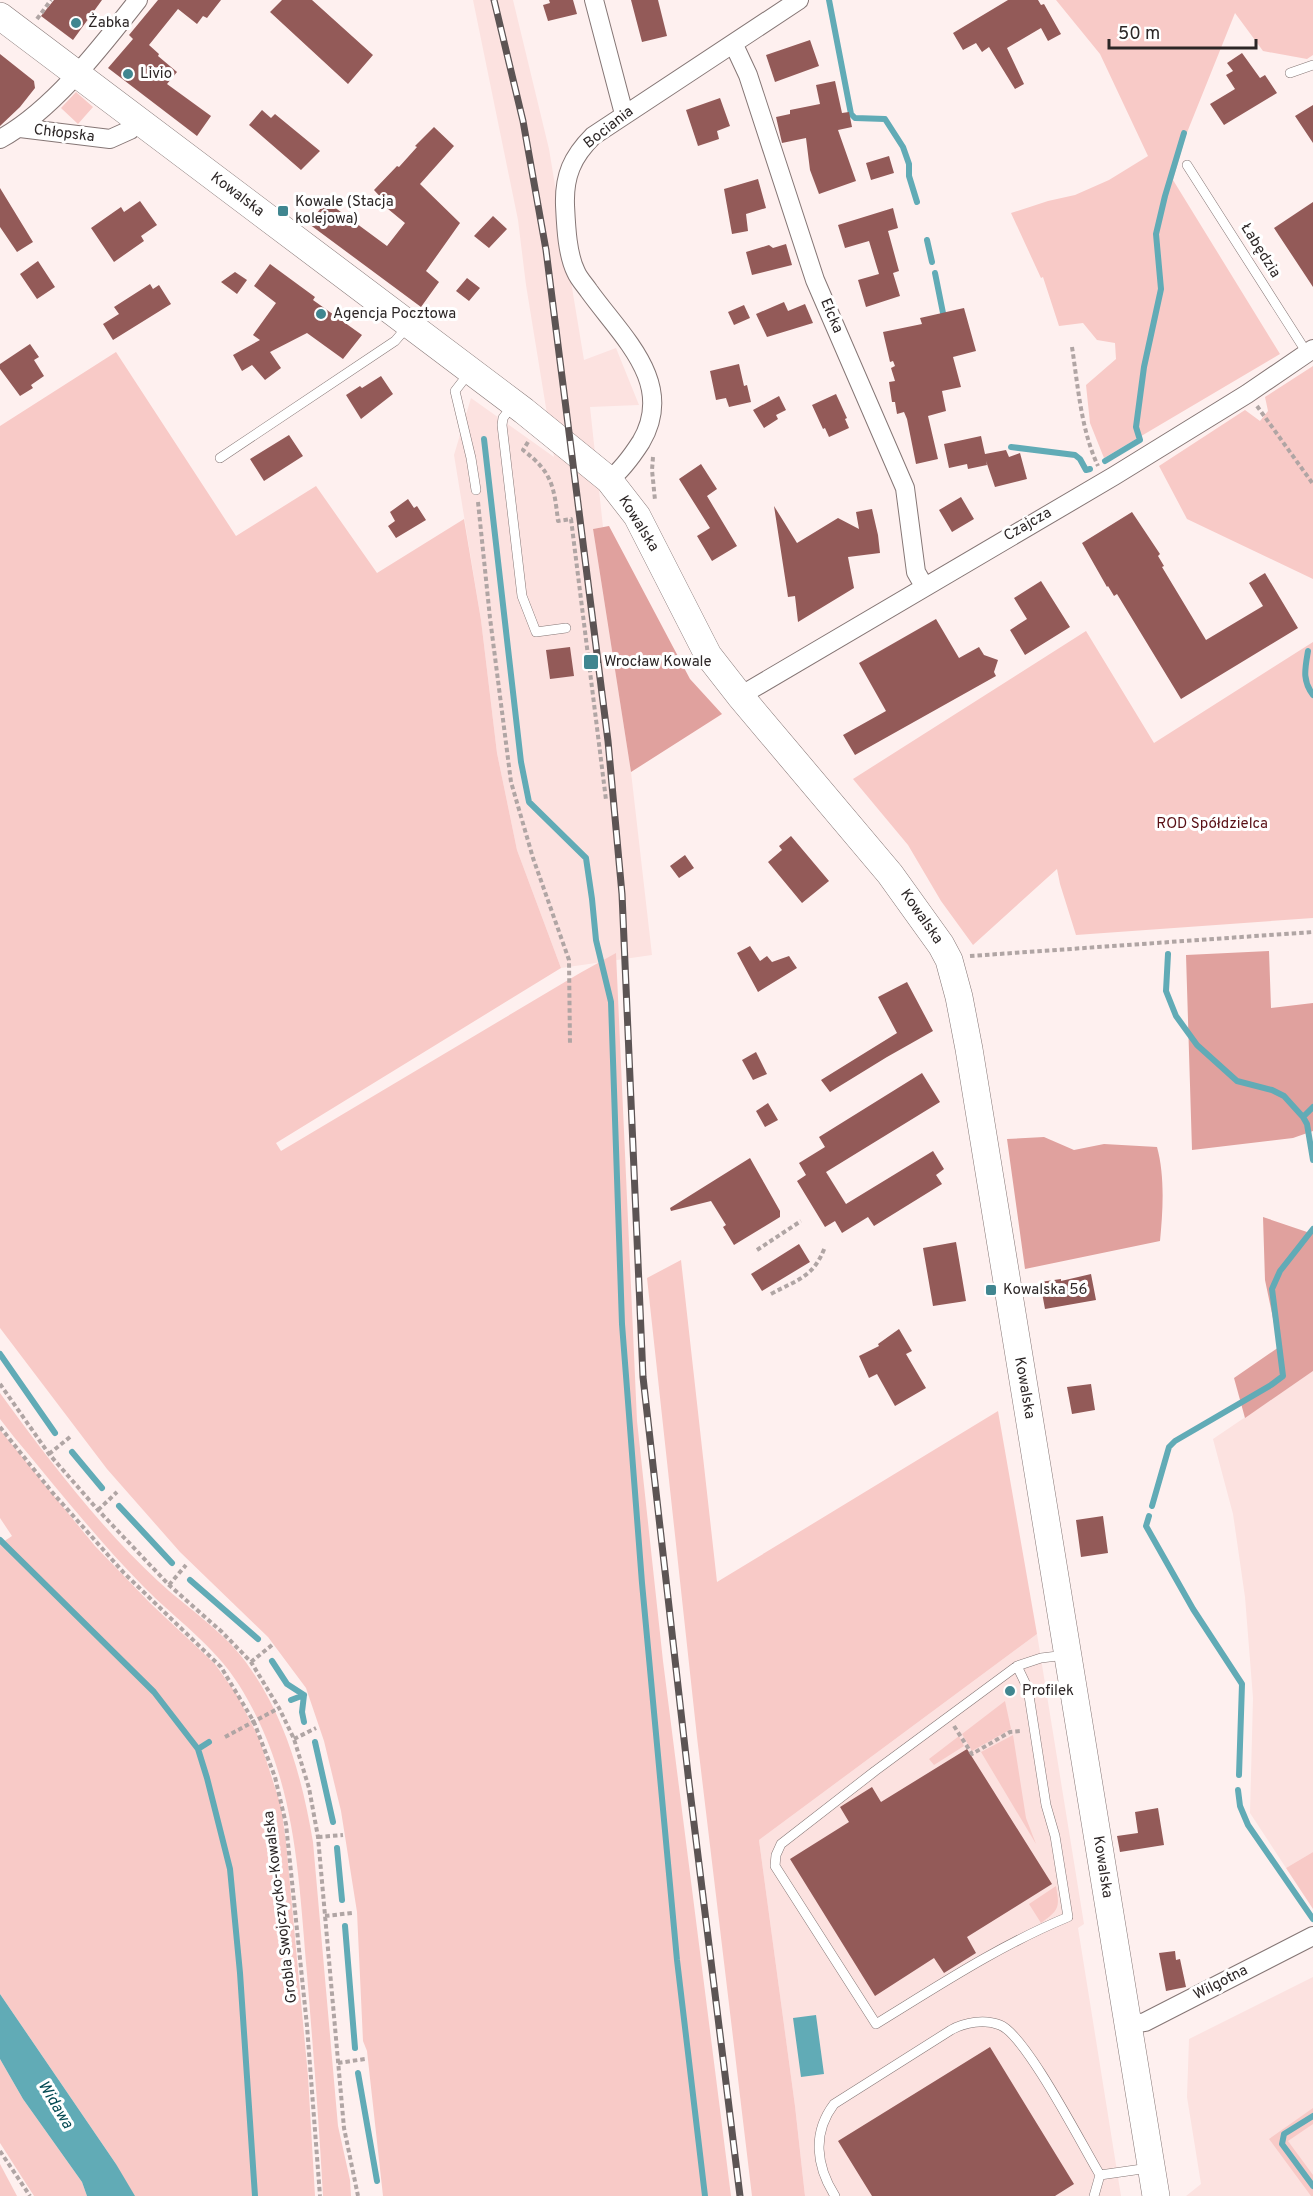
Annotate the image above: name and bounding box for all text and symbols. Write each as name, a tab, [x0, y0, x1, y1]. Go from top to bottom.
scale bar	[1109, 12, 1256, 50]
place label: Żabka	[88, 13, 130, 33]
marker: Żabka	[69, 16, 83, 30]
text: 50 m	[1118, 23, 1160, 46]
place label: Livio	[140, 65, 172, 84]
marker: Livio	[121, 67, 135, 81]
street label: Bociania	[580, 103, 638, 153]
street label: Chłopska	[32, 121, 96, 147]
street label: Kowalska	[206, 169, 268, 221]
place label: Kowale (Stacja kolejowa)	[295, 193, 394, 229]
marker: Kowale (Stacja kolejowa)	[276, 204, 290, 218]
street label: Łabędzia	[1236, 220, 1284, 282]
street label: Ełcka	[815, 296, 847, 336]
place label: Agencja Pocztowa	[333, 305, 456, 324]
marker: Agencja Pocztowa	[314, 307, 328, 321]
street label: Kowalska	[613, 492, 663, 556]
street label: Czajcza	[1001, 504, 1055, 546]
marker: Wrocław Kowale	[582, 653, 600, 671]
place label: Wrocław Kowale	[604, 653, 712, 672]
park label: ROD Spółdzielca	[1156, 815, 1268, 834]
street label: Kowalska	[895, 886, 947, 948]
place label: Kowalska 56	[1003, 1281, 1087, 1300]
marker: Kowalska 56	[984, 1283, 998, 1297]
street label: Kowalska	[1009, 1355, 1039, 1421]
place label: Profilek	[1022, 1682, 1074, 1701]
marker: Profilek	[1003, 1684, 1017, 1698]
street label: Grobla Swojczycko-Kowalska	[260, 1810, 302, 2004]
street label: Kowalska	[1088, 1835, 1116, 1899]
street label: Wilgotna	[1191, 1961, 1251, 2005]
water label: Widawa	[33, 2077, 77, 2133]

